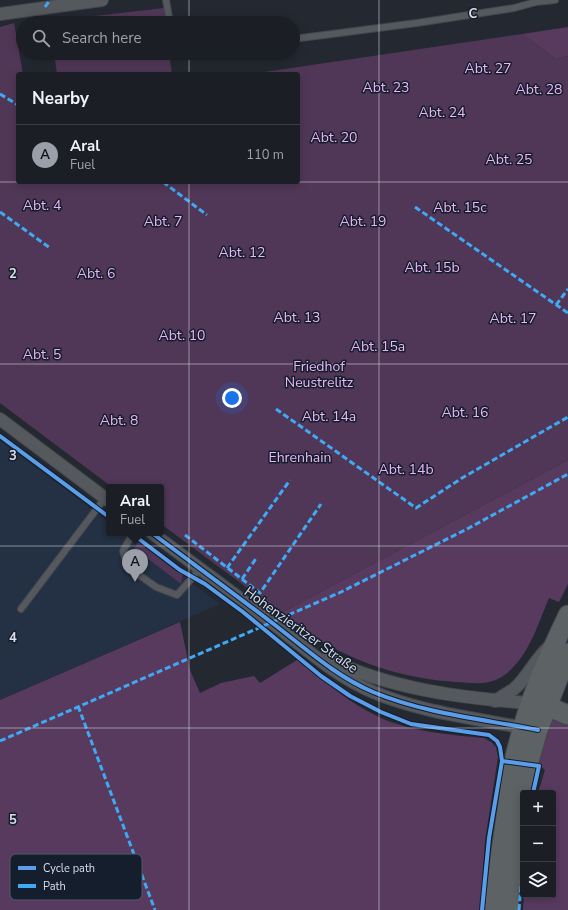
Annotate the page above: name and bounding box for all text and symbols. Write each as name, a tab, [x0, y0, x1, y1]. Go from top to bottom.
text: C	[469, 5, 478, 23]
search box	[16, 16, 300, 60]
icon: search	[30, 27, 52, 49]
text: Search here	[62, 28, 142, 48]
park label: Abt. 27	[465, 59, 511, 78]
park label: Abt. 23	[363, 78, 409, 97]
park label: Abt. 28	[516, 80, 562, 99]
text: Nearby	[32, 87, 89, 110]
park label: Abt. 24	[419, 103, 465, 122]
park label: Abt. 20	[311, 128, 357, 147]
text: Aral	[70, 136, 100, 156]
text: A	[40, 146, 50, 164]
text: 110 m	[246, 146, 284, 164]
park label: Abt. 25	[486, 150, 532, 169]
text: Fuel	[70, 156, 95, 174]
park label: Abt. 4	[23, 196, 61, 215]
park label: Abt. 15c	[433, 198, 487, 217]
park label: Abt. 7	[144, 212, 182, 231]
park label: Abt. 19	[340, 212, 386, 231]
park label: Abt. 12	[219, 243, 265, 262]
park label: Abt. 15b	[404, 258, 460, 277]
park label: Abt. 6	[77, 264, 115, 283]
text: 2	[9, 265, 17, 283]
park label: Abt. 13	[274, 308, 320, 327]
park label: Abt. 17	[490, 309, 536, 328]
park label: Abt. 10	[159, 326, 205, 345]
park label: Abt. 15a	[351, 337, 405, 356]
park label: Abt. 5	[23, 345, 61, 364]
park label: Friedhof Neustrelitz	[285, 357, 354, 392]
your location	[222, 388, 242, 408]
park label: Abt. 16	[442, 403, 488, 422]
park label: Abt. 14a	[302, 407, 356, 426]
park label: Abt. 8	[100, 411, 138, 430]
text: 3	[9, 447, 17, 465]
park label: Ehrenhain	[268, 448, 332, 467]
park label: Abt. 14b	[378, 460, 434, 479]
popup	[106, 484, 164, 536]
text: Aral	[120, 491, 150, 511]
text: Fuel	[120, 511, 145, 529]
pin: A	[122, 549, 148, 582]
street label: Hohenzieritzer Straße	[240, 582, 362, 678]
text: 4	[9, 629, 17, 647]
map controls	[520, 790, 556, 898]
button: +	[520, 790, 556, 826]
text: 5	[9, 811, 17, 829]
button: −	[520, 826, 556, 862]
legend	[10, 854, 142, 900]
text: Cycle path	[43, 861, 95, 876]
button: layers	[520, 862, 556, 898]
text: Path	[43, 879, 66, 894]

